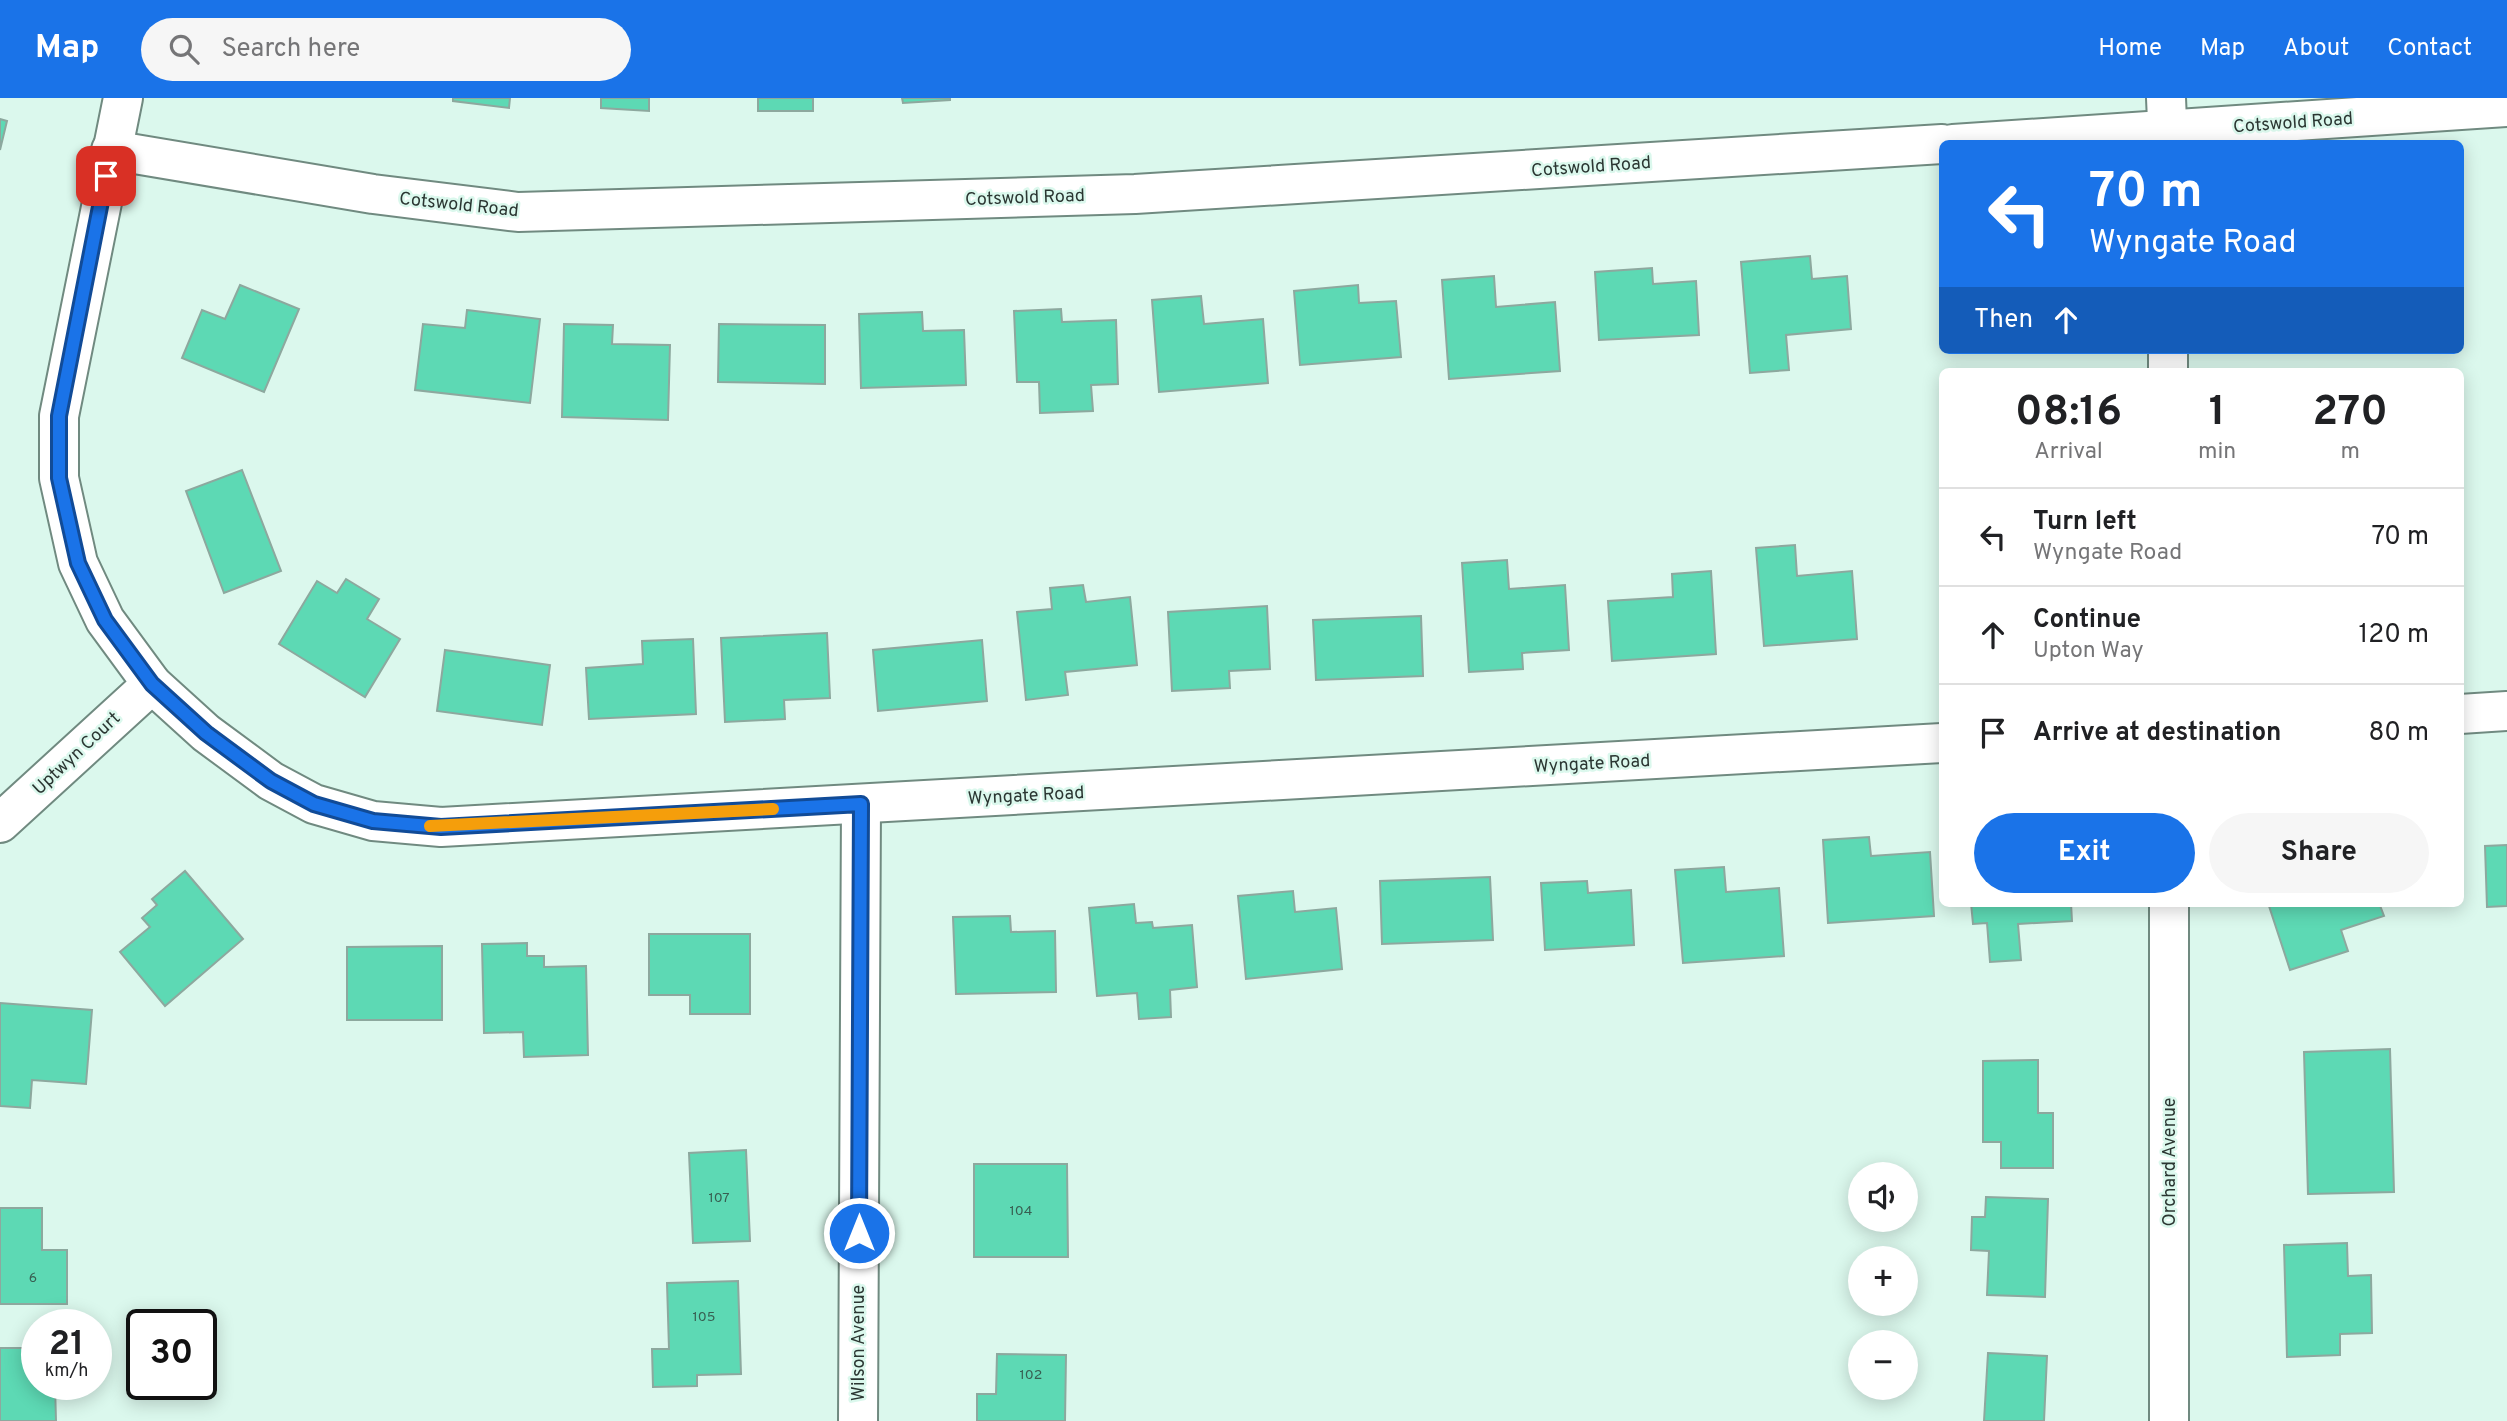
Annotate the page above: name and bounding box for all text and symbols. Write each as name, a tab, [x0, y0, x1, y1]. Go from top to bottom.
search box	[141, 18, 631, 81]
text: Map	[35, 28, 99, 70]
icon: search	[165, 30, 203, 68]
text: Search here	[221, 33, 360, 66]
text: Home	[2098, 34, 2162, 64]
text: Map	[2200, 34, 2245, 64]
text: About	[2283, 34, 2349, 64]
text: Contact	[2387, 34, 2472, 64]
street label: Cotswold Road	[2232, 108, 2354, 139]
pin	[76, 146, 136, 206]
street label: Cotswold Road	[1530, 152, 1652, 183]
icon: arrive	[87, 157, 125, 195]
text: 70 m	[2089, 163, 2203, 225]
icon: left	[1974, 168, 2065, 259]
street label: Cotswold Road	[965, 185, 1085, 212]
street label: Cotswold Road	[398, 188, 520, 223]
text: Wyngate Road	[2089, 224, 2297, 264]
icon: ahead	[2047, 301, 2085, 339]
text: Then	[1974, 304, 2033, 337]
text: 08:16	[2015, 387, 2122, 440]
text: 1	[2209, 387, 2226, 440]
text: 270	[2312, 387, 2388, 440]
text: Arrival	[2034, 438, 2103, 467]
text: min	[2198, 438, 2236, 467]
text: m	[2340, 438, 2360, 467]
text: Turn left	[2033, 506, 2137, 539]
icon: left	[1974, 518, 2012, 556]
text: 70 m	[2371, 521, 2429, 554]
text: Wyngate Road	[2033, 539, 2182, 568]
text: Continue	[2033, 604, 2141, 637]
icon: ahead	[1974, 616, 2012, 654]
text: 120 m	[2359, 619, 2429, 652]
text: Upton Way	[2033, 637, 2144, 666]
street label: Uptwyn Court	[28, 708, 126, 801]
icon: arrive	[1974, 714, 2012, 752]
text: Arrive at destination	[2033, 717, 2281, 750]
text: 80 m	[2369, 717, 2429, 750]
street label: Wyngate Road	[1533, 750, 1651, 779]
street label: Wyngate Road	[967, 782, 1085, 811]
button: Exit	[1974, 813, 2195, 893]
button: Share	[2209, 813, 2429, 893]
street label: Orchard Avenue	[2159, 1097, 2182, 1227]
map controls	[1848, 1162, 1918, 1400]
button: sound	[1848, 1162, 1918, 1232]
house number: 107	[708, 1190, 730, 1207]
position arrow	[822, 1196, 896, 1270]
house number: 104	[1010, 1203, 1032, 1220]
button: +	[1848, 1246, 1918, 1316]
house number: 6	[29, 1270, 37, 1287]
street label: Wilson Avenue	[848, 1285, 871, 1401]
speed limit sign: 30	[126, 1309, 217, 1400]
house number: 105	[693, 1309, 715, 1326]
text: 21	[49, 1323, 84, 1367]
button: −	[1848, 1330, 1918, 1400]
text: km/h	[45, 1360, 88, 1383]
house number: 102	[1020, 1367, 1042, 1384]

